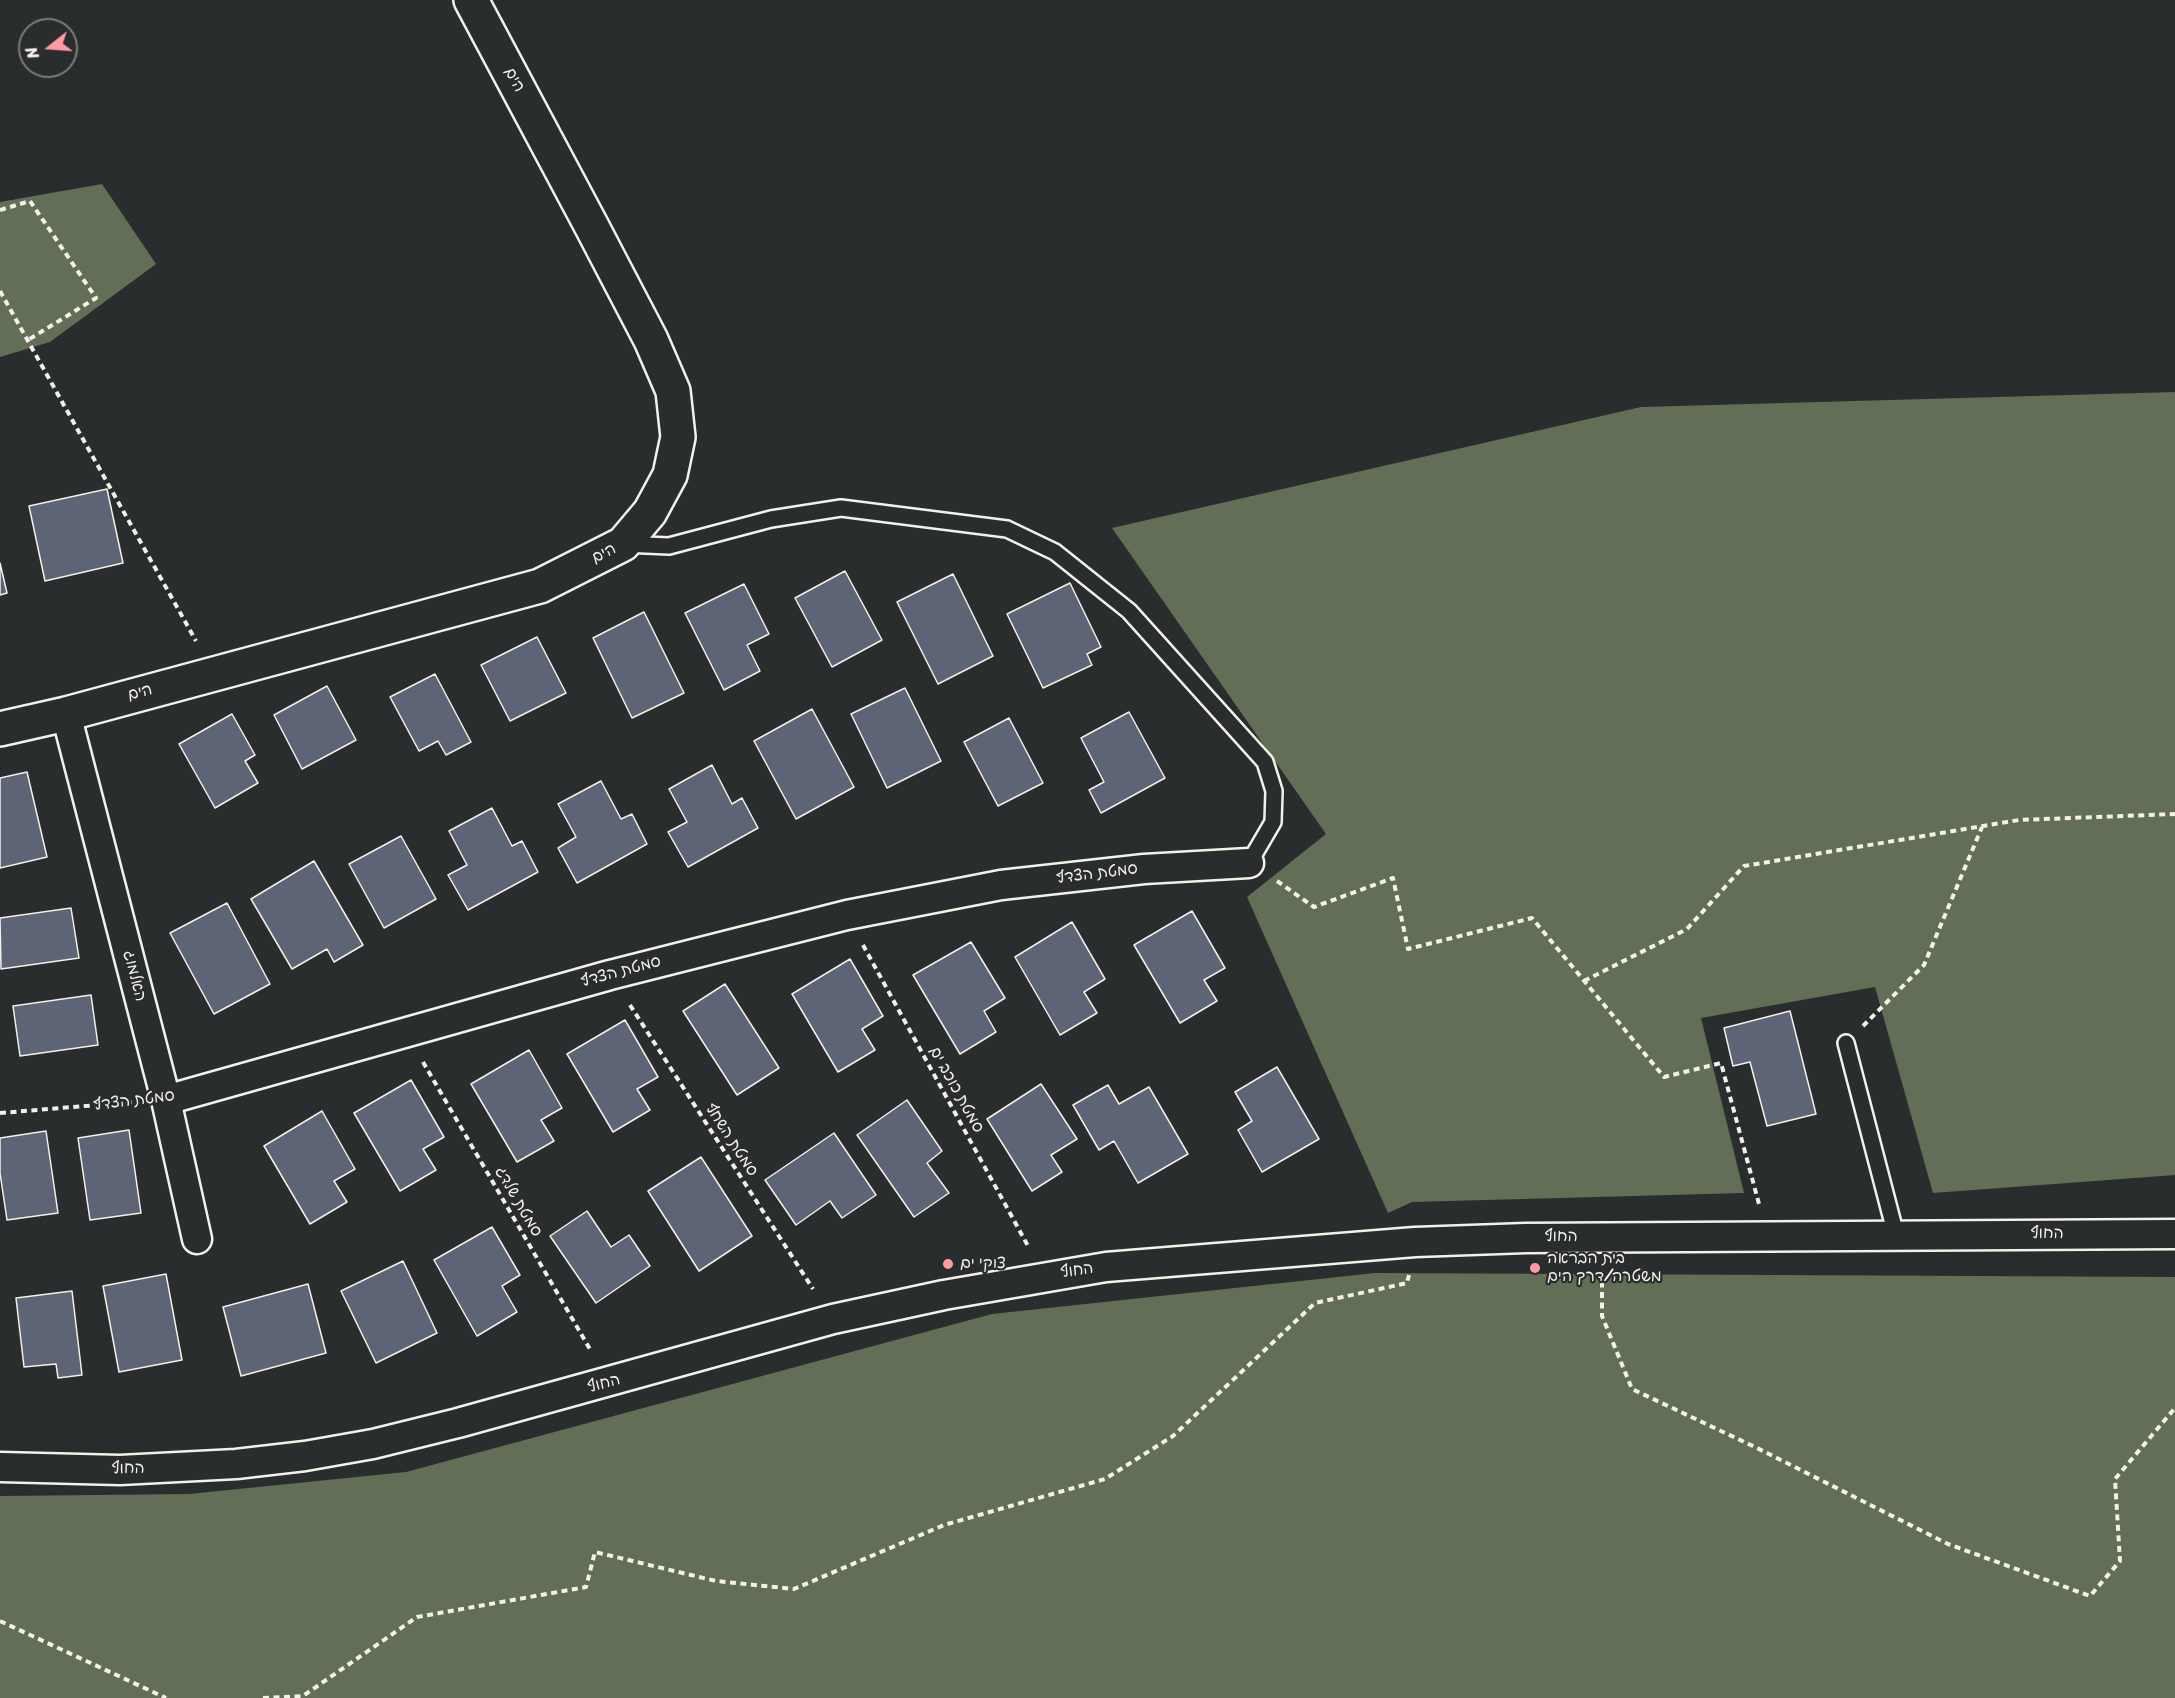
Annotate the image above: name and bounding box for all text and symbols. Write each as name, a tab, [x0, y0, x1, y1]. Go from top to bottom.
north arrow	[18, 18, 78, 78]
text: N	[17, 43, 48, 62]
street label: הים	[500, 64, 528, 96]
street label: הים	[588, 540, 620, 568]
street label: הים	[125, 680, 155, 706]
street label: סמטת הצדף	[1055, 859, 1139, 889]
street label: האלמוג	[118, 949, 150, 1003]
street label: סמטת הצדף	[579, 952, 663, 992]
street label: סמטת כוכב ים	[924, 1044, 988, 1136]
street label: סמטת הצדף	[92, 1086, 176, 1116]
street label: סמטת השחף	[700, 1100, 762, 1180]
street label: סמטת שלדג	[490, 1163, 546, 1241]
street label: החוף	[2030, 1224, 2064, 1244]
street label: החוף	[1544, 1227, 1578, 1247]
place label: בית הבראה משטרה/דרך הים	[1547, 1249, 1662, 1287]
place label: צוקי ים	[960, 1254, 1006, 1274]
marker: צוקי ים	[941, 1257, 955, 1271]
street label: החוף	[1059, 1259, 1095, 1283]
marker: בית הבראה משטרה/דרך הים	[1528, 1261, 1542, 1275]
street label: החוף	[586, 1370, 622, 1398]
street label: החוף	[111, 1459, 145, 1479]

